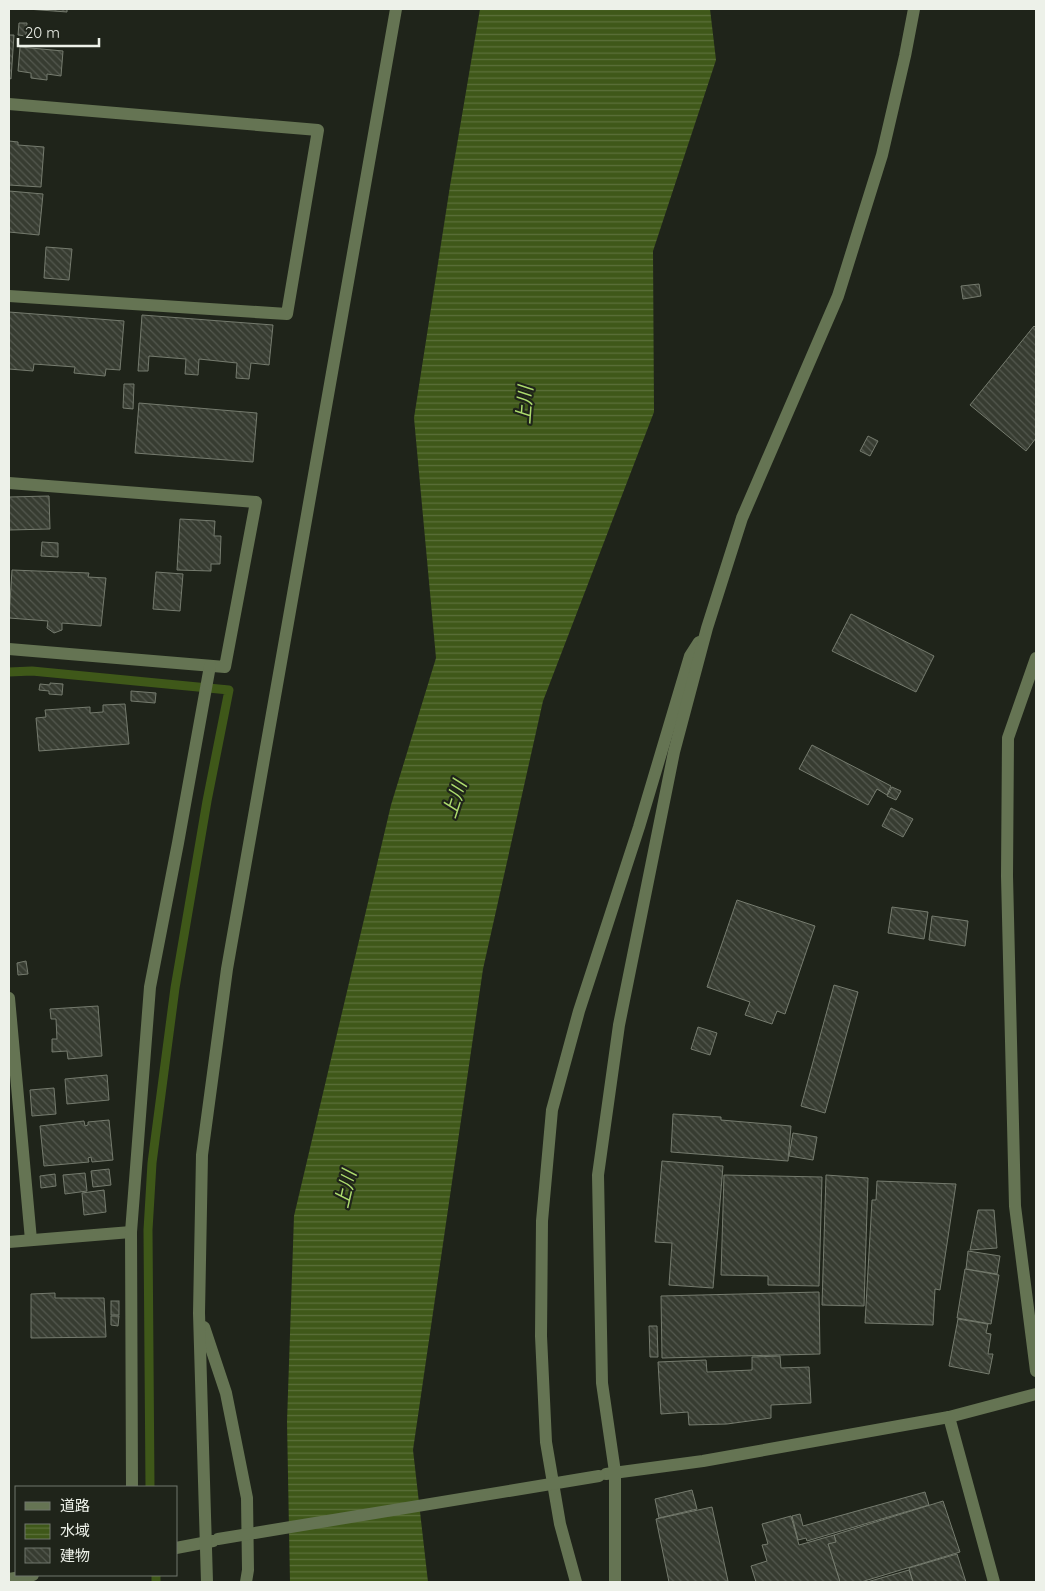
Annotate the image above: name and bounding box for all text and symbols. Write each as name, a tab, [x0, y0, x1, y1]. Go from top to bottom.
scale bar	[18, 15, 99, 47]
text: 20 m	[25, 23, 60, 42]
water label: 上川	[511, 383, 537, 425]
water label: 上川	[437, 775, 472, 821]
water label: 上川	[329, 1166, 361, 1210]
legend	[15, 1486, 178, 1576]
text: 道路	[60, 1496, 90, 1515]
text: 水域	[60, 1521, 90, 1540]
text: 建物	[60, 1546, 90, 1565]

